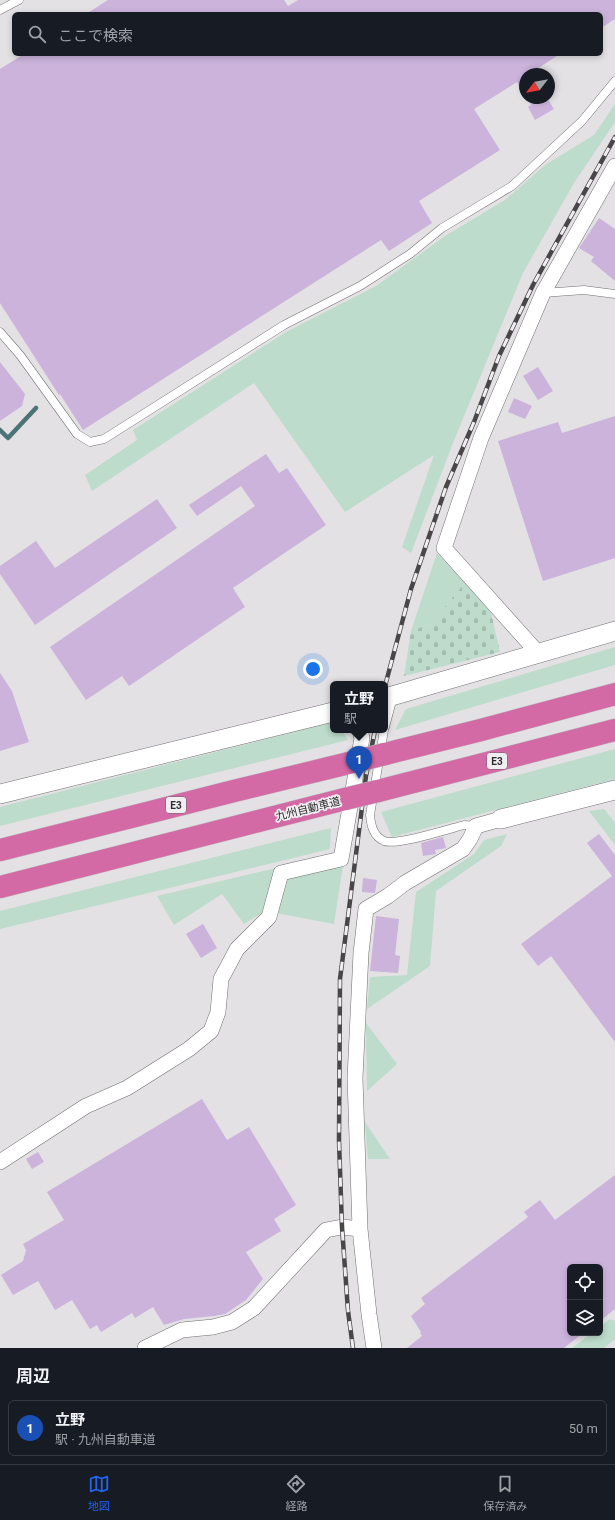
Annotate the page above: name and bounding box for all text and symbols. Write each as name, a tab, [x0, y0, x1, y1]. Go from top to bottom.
search box	[12, 12, 603, 56]
icon: search	[26, 23, 48, 45]
text: ここで検索	[58, 27, 133, 45]
north arrow	[519, 68, 555, 104]
your location	[303, 659, 323, 679]
popup	[330, 681, 388, 733]
text: 立野	[344, 690, 374, 708]
text: 駅	[344, 711, 357, 726]
pin: 1	[346, 746, 372, 779]
road number: E3	[487, 753, 507, 769]
street label: 九州自動車道	[274, 795, 342, 823]
road number: E3	[166, 797, 186, 813]
map controls	[567, 1264, 603, 1336]
button: locate	[567, 1264, 603, 1300]
button: layers	[567, 1300, 603, 1336]
text: 周辺	[16, 1366, 50, 1386]
text: 立野	[55, 1411, 85, 1429]
text: 1	[26, 1421, 34, 1436]
text: 50 m	[569, 1421, 598, 1436]
text: 駅 · 九州自動車道	[55, 1432, 156, 1447]
tab: 地図	[88, 1473, 110, 1513]
tab: 経路	[285, 1473, 307, 1513]
tab: 保存済み	[483, 1473, 527, 1513]

